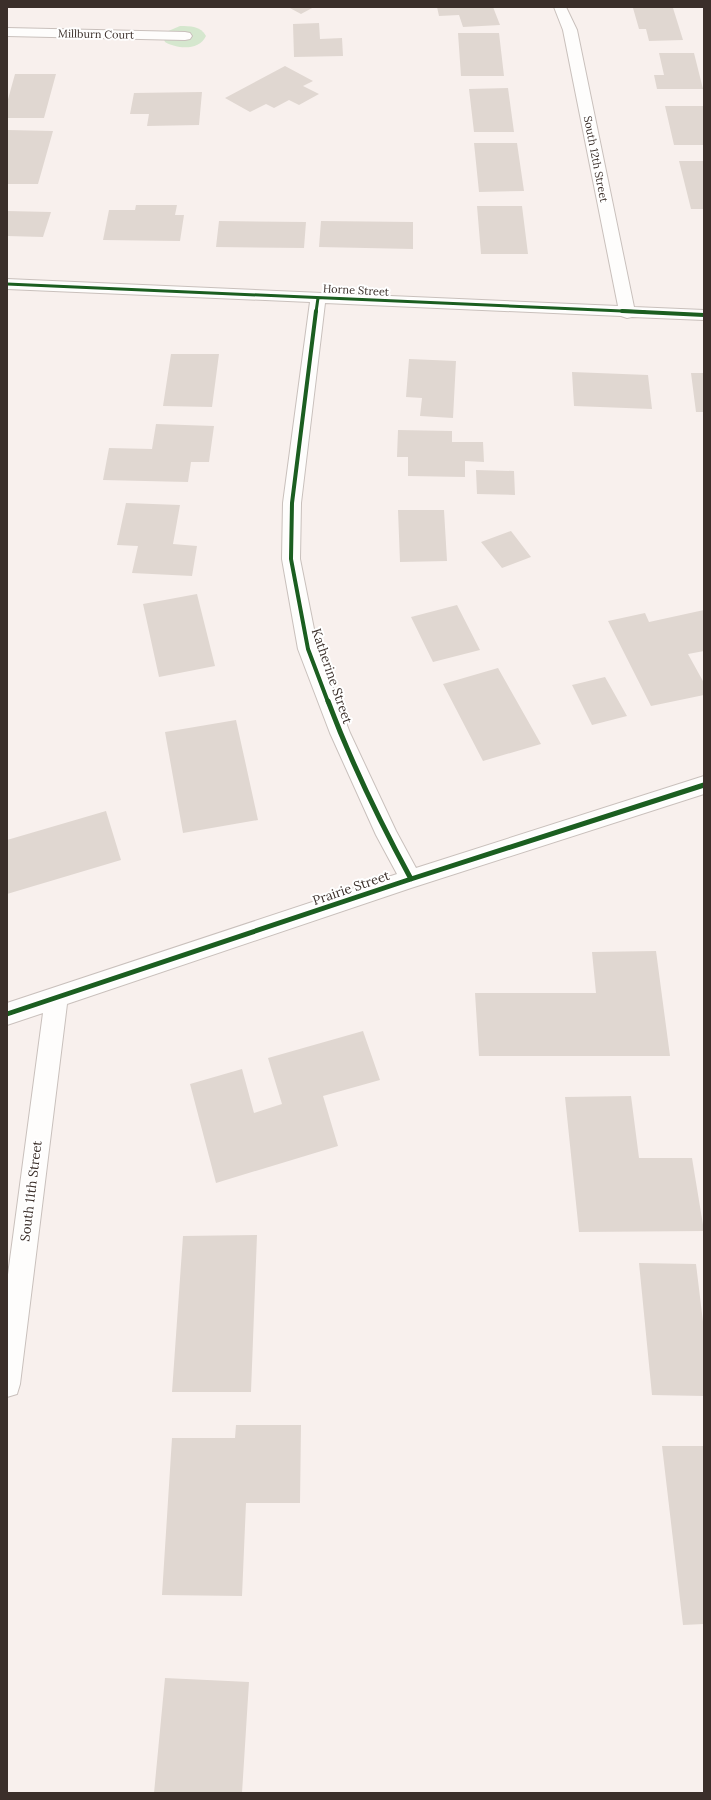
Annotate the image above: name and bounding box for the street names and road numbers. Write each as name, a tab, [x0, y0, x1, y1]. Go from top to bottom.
street label: Millburn Court	[58, 26, 135, 42]
street label: South 12th Street	[581, 115, 611, 204]
street label: Horne Street	[323, 281, 390, 299]
street label: Katherine Street	[308, 626, 356, 726]
street label: Prairie Street	[310, 867, 392, 909]
street label: South 11th Street	[16, 1140, 46, 1242]

